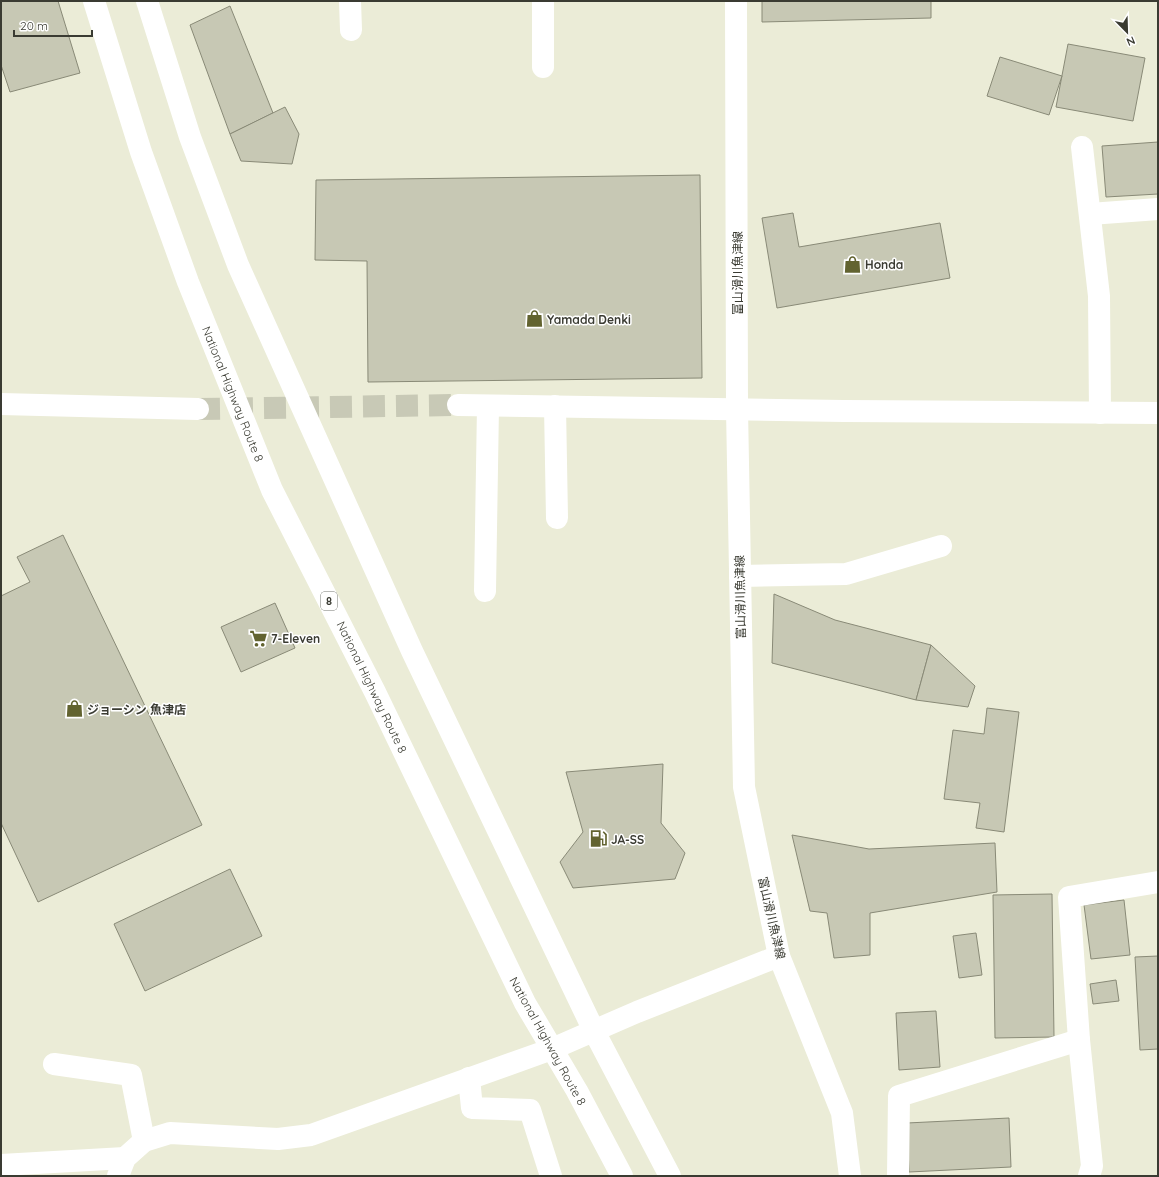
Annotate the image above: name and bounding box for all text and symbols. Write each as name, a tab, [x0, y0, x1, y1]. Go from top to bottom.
scale bar	[14, 12, 92, 38]
north arrow	[1107, 12, 1147, 52]
text: 20 m	[20, 18, 48, 33]
text: N	[1124, 33, 1137, 49]
street label: 富山滑川魚津線	[730, 231, 745, 315]
shop icon: Honda	[842, 254, 862, 274]
place label: Honda	[865, 257, 903, 272]
shop icon: Yamada Denki	[524, 309, 544, 329]
place label: Yamada Denki	[547, 312, 631, 327]
street label: National Highway Route 8	[199, 324, 267, 464]
street label: 富山滑川魚津線	[732, 555, 748, 639]
road number: 8	[321, 592, 337, 610]
street label: National Highway Route 8	[334, 619, 410, 755]
supermarket icon: 7-Eleven	[248, 628, 268, 648]
place label: 7-Eleven	[271, 631, 320, 646]
shop icon: ジョーシン 魚津店	[64, 699, 84, 719]
place label: ジョーシン 魚津店	[87, 702, 186, 717]
fuel station icon: JA-SS	[588, 829, 608, 849]
place label: JA-SS	[611, 832, 644, 847]
street label: 富山滑川魚津線	[755, 875, 789, 961]
street label: National Highway Route 8	[506, 974, 590, 1108]

